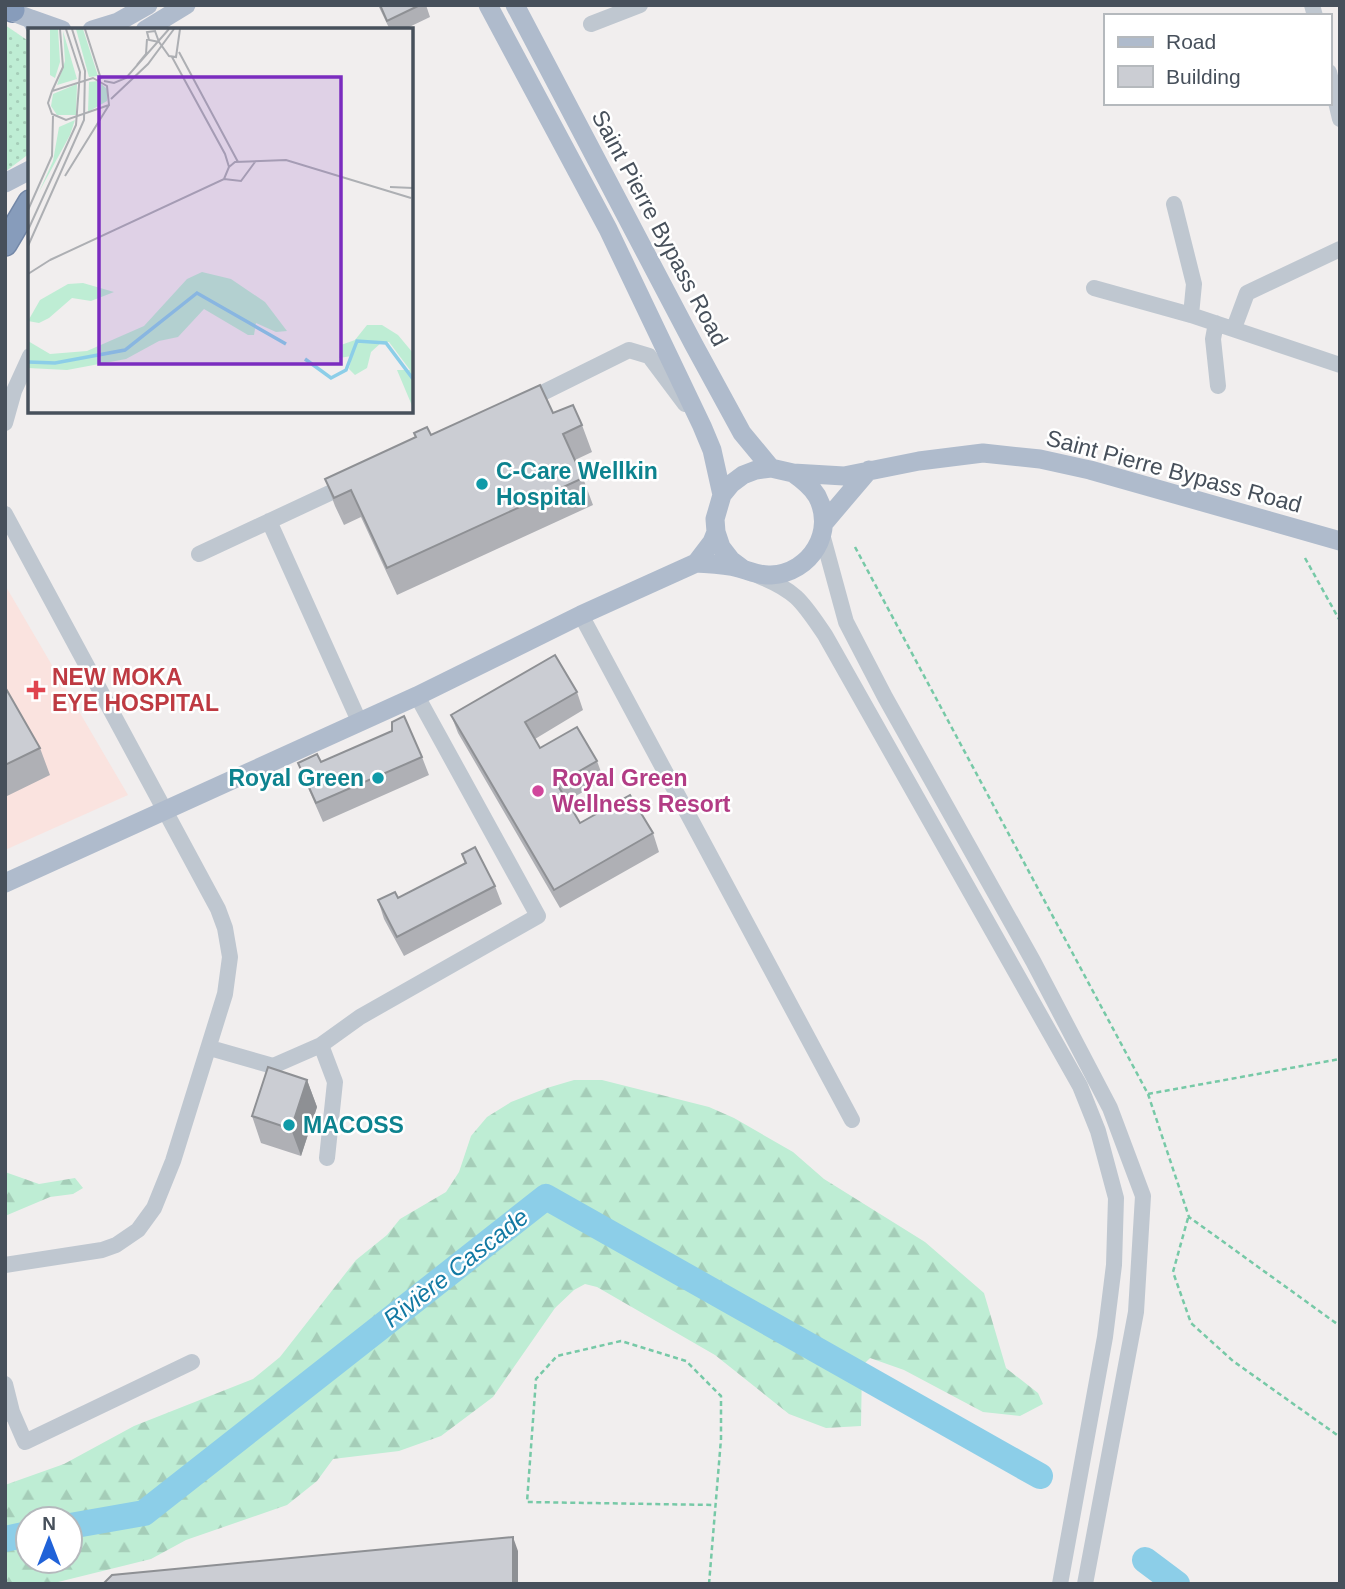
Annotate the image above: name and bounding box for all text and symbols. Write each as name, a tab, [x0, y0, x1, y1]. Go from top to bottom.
legend	[1104, 14, 1331, 105]
inset map	[28, 28, 413, 413]
text: Road	[1166, 30, 1216, 53]
text: Building	[1166, 65, 1241, 88]
street label: Saint Pierre Bypass Road	[587, 106, 733, 350]
street label: Saint Pierre Bypass Road	[1043, 424, 1305, 518]
place label: C-Care Wellkin Hospital	[496, 458, 658, 510]
marker: C-Care Wellkin Hospital	[474, 476, 490, 492]
place label: NEW MOKA EYE HOSPITAL	[52, 664, 219, 716]
marker: NEW MOKA EYE HOSPITAL	[26, 680, 46, 700]
place label: Royal Green	[229, 765, 364, 791]
place label: Royal Green Wellness Resort	[552, 765, 731, 817]
marker: Royal Green	[370, 770, 386, 786]
marker: Royal Green Wellness Resort	[530, 783, 546, 799]
place label: MACOSS	[303, 1112, 404, 1138]
marker: MACOSS	[281, 1117, 297, 1133]
water label: Rivière Cascade	[378, 1203, 533, 1332]
north arrow	[14, 1505, 84, 1575]
text: N	[42, 1513, 56, 1534]

